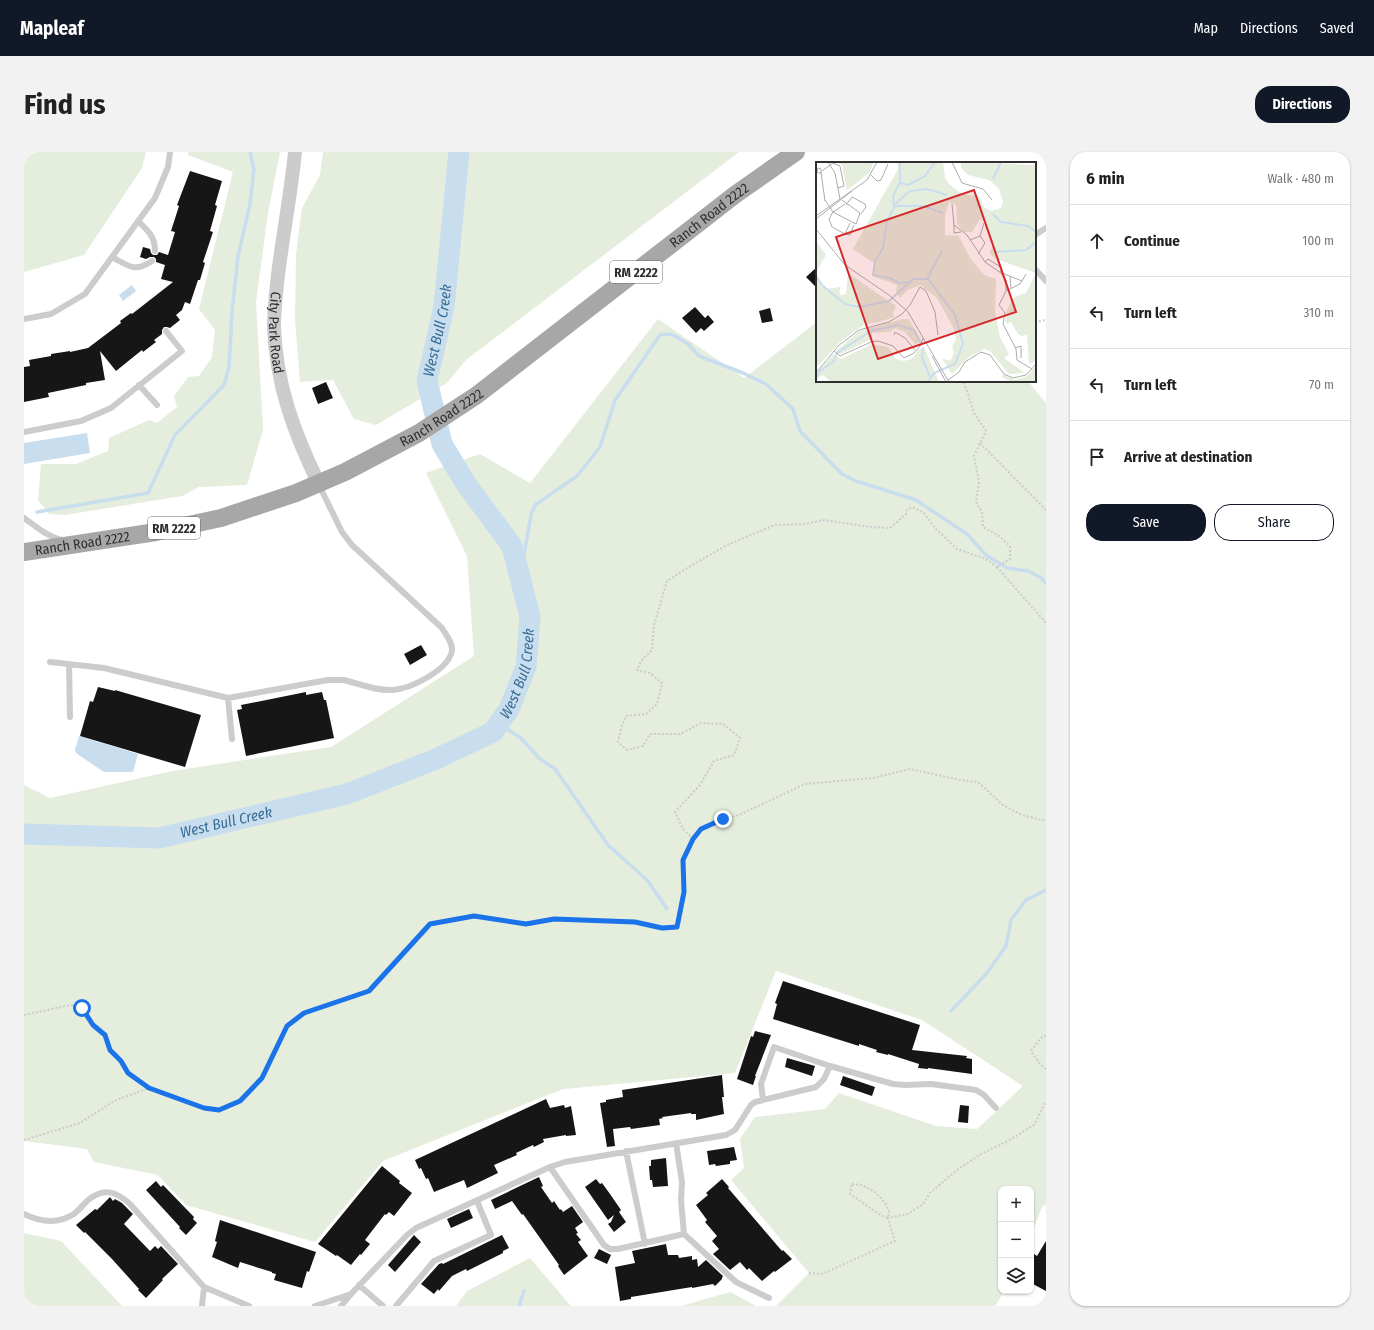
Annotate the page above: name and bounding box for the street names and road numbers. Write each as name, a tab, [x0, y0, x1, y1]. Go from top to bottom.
street label: Ranch Road 2222	[666, 179, 752, 251]
road number: RM 2222	[610, 261, 662, 283]
street label: City Park Road	[265, 291, 288, 375]
street label: Ranch Road 2222	[397, 385, 487, 450]
road number: RM 2222	[148, 517, 200, 539]
street label: Ranch Road 2222	[34, 528, 131, 559]

